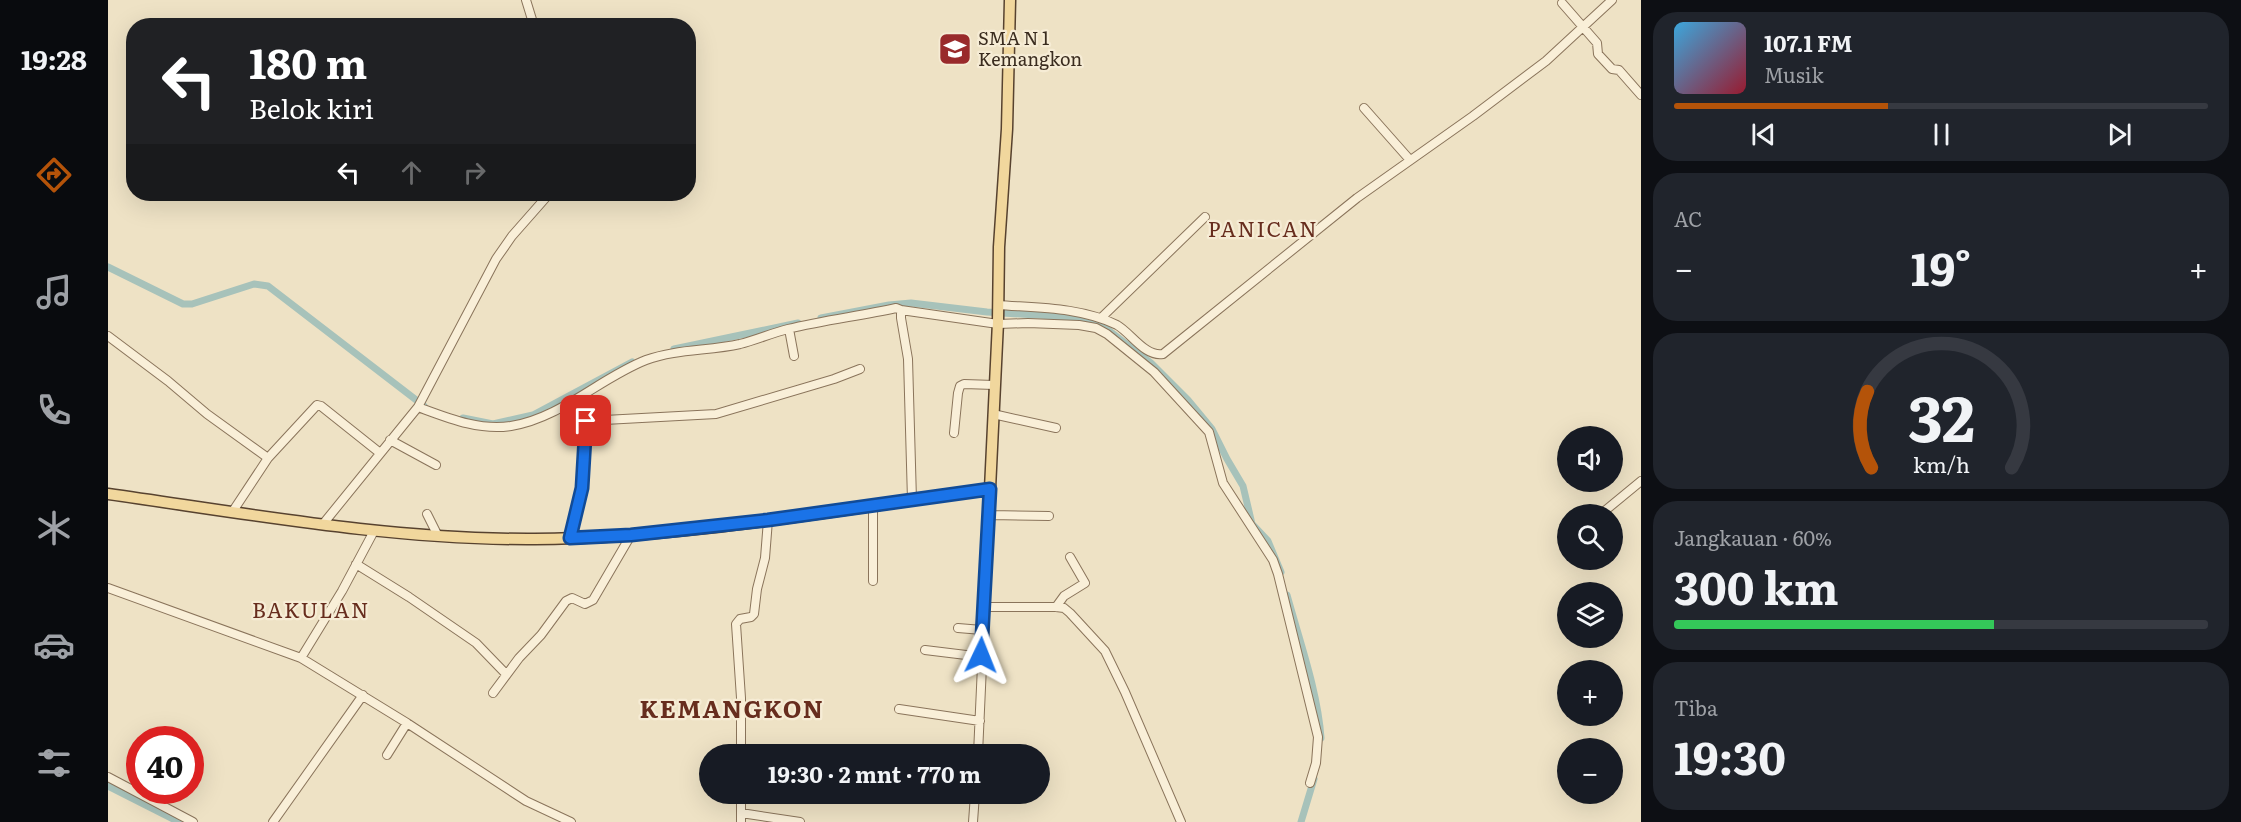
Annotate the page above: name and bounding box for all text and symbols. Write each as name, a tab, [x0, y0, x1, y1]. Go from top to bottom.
place label: SMA N 1 Kemangkon	[978, 24, 1082, 72]
text: 107.1 FM	[1764, 26, 1853, 59]
text: 180 m	[249, 30, 367, 92]
school or university icon: SMA N 1 Kemangkon	[937, 31, 973, 67]
text: 19:28	[21, 38, 87, 78]
icon: left	[150, 42, 228, 120]
text: Musik	[1764, 59, 1824, 89]
text: Belok kiri	[249, 87, 374, 127]
icon: previous	[1747, 118, 1780, 151]
icon: pause	[1925, 118, 1958, 151]
icon: next	[2103, 118, 2136, 151]
icon: directions	[33, 154, 75, 196]
icon: left	[332, 156, 365, 189]
icon: ahead	[395, 156, 428, 189]
icon: right	[458, 156, 491, 189]
text: AC	[1674, 203, 1702, 233]
district label: PANICAN	[1208, 212, 1318, 243]
text: 19°	[1911, 233, 1971, 300]
text: −	[1674, 242, 1693, 291]
text: +	[2189, 242, 2208, 291]
icon: music	[33, 271, 75, 313]
text: 32	[1907, 369, 1975, 461]
icon: phone	[33, 389, 75, 431]
pin	[560, 395, 611, 446]
icon: arrive	[569, 404, 602, 437]
map controls	[1557, 426, 1623, 804]
button: sound	[1557, 426, 1623, 492]
text: km/h	[1912, 448, 1970, 480]
button: search	[1557, 504, 1623, 570]
icon: climate	[33, 507, 75, 549]
text: Jangkauan · 60%	[1674, 522, 1832, 552]
text: 300 km	[1674, 552, 1839, 619]
button: layers	[1557, 582, 1623, 648]
district label: BAKULAN	[252, 593, 370, 624]
position arrow	[949, 623, 1013, 687]
icon: car	[33, 624, 75, 666]
button: +	[1557, 660, 1623, 726]
district label: KEMANGKON	[639, 690, 825, 725]
text: Tiba	[1674, 692, 1718, 722]
text: 19:30	[1674, 722, 1786, 789]
speed limit sign: 40	[126, 726, 204, 804]
button: −	[1557, 738, 1623, 804]
icon: filters	[33, 742, 75, 784]
text: 19:30 · 2 mnt · 770 m	[768, 757, 981, 790]

